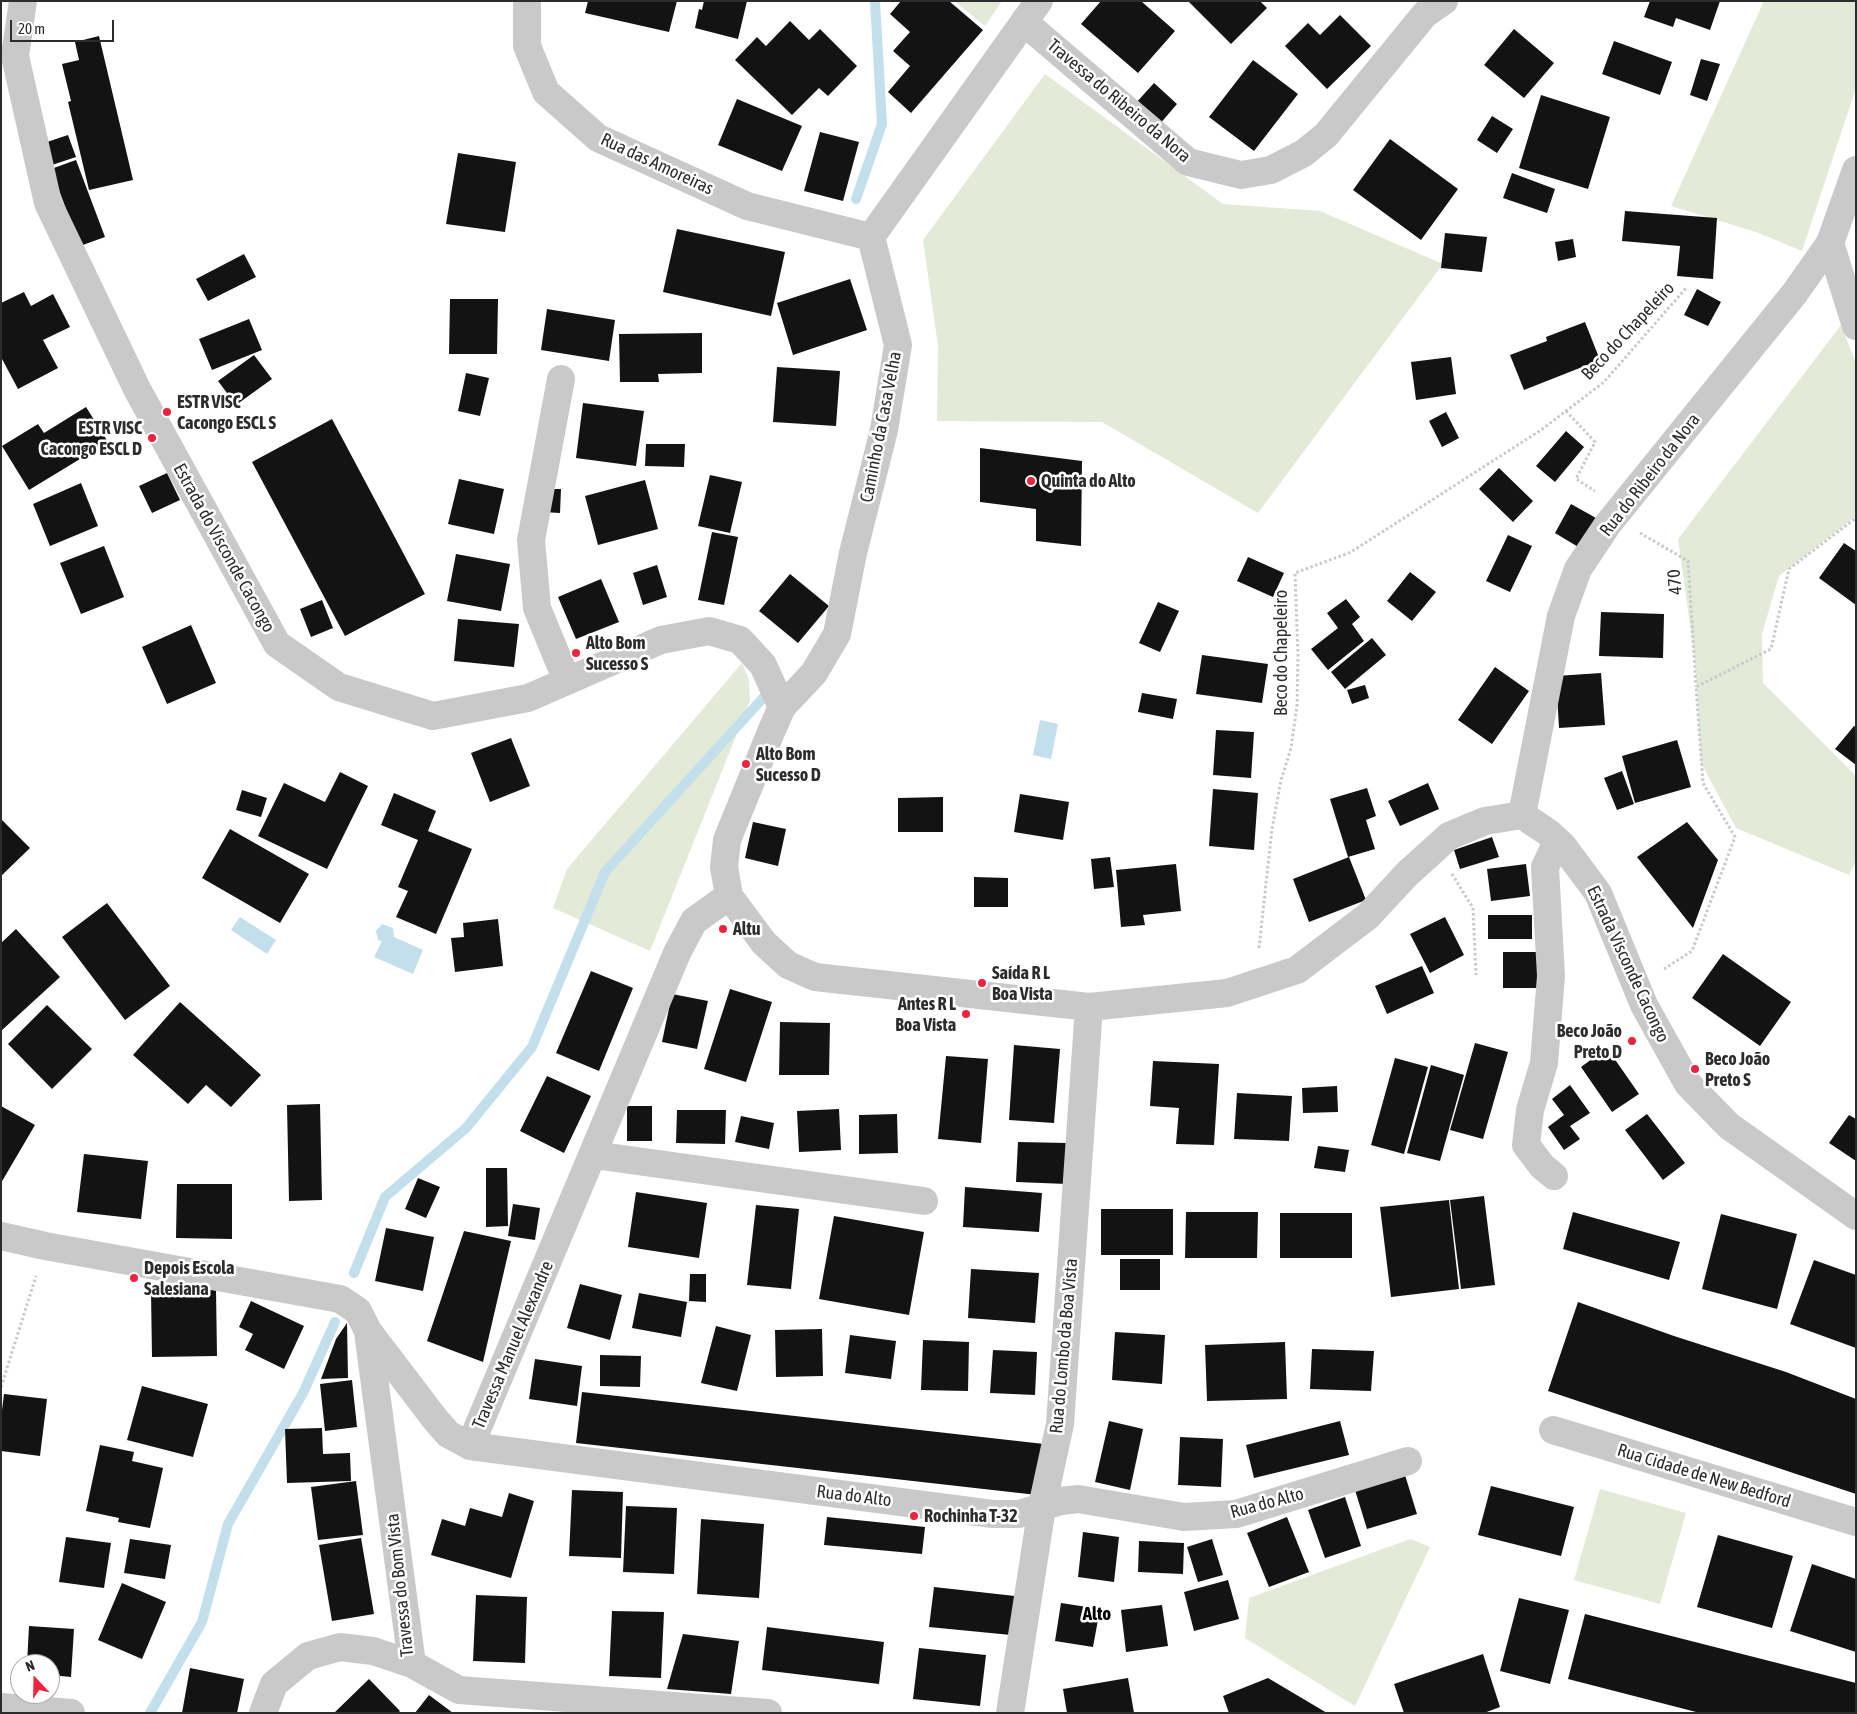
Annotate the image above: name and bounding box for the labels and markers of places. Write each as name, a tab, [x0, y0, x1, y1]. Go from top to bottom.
place label: ESTR VISC Cacongo ESCL S	[177, 391, 276, 434]
marker: ESTR VISC Cacongo ESCL S	[161, 406, 173, 418]
place label: ESTR VISC Cacongo ESCL D	[41, 417, 142, 459]
marker: ESTR VISC Cacongo ESCL D	[146, 432, 158, 444]
place label: Quinta do Alto	[1041, 470, 1136, 492]
marker: Quinta do Alto	[1025, 475, 1037, 487]
place label: Alto Bom Sucesso S	[586, 632, 648, 674]
marker: Alto Bom Sucesso S	[570, 647, 582, 659]
place label: Alto Bom Sucesso D	[756, 743, 821, 786]
marker: Alto Bom Sucesso D	[740, 758, 752, 770]
place label: Altu	[733, 918, 760, 940]
marker: Altu	[717, 923, 729, 935]
place label: Saída R L Boa Vista	[992, 962, 1053, 1004]
marker: Saída R L Boa Vista	[976, 977, 988, 989]
place label: Antes R L Boa Vista	[895, 993, 956, 1036]
marker: Antes R L Boa Vista	[960, 1008, 972, 1020]
place label: Beco João Preto D	[1557, 1020, 1622, 1062]
marker: Beco João Preto D	[1626, 1035, 1638, 1047]
place label: Beco João Preto S	[1705, 1048, 1770, 1090]
marker: Beco João Preto S	[1689, 1063, 1701, 1075]
place label: Depois Escola Salesiana	[144, 1257, 234, 1300]
marker: Depois Escola Salesiana	[128, 1272, 140, 1284]
place label: Rochinha T-32	[924, 1505, 1018, 1527]
marker: Rochinha T-32	[908, 1510, 920, 1522]

